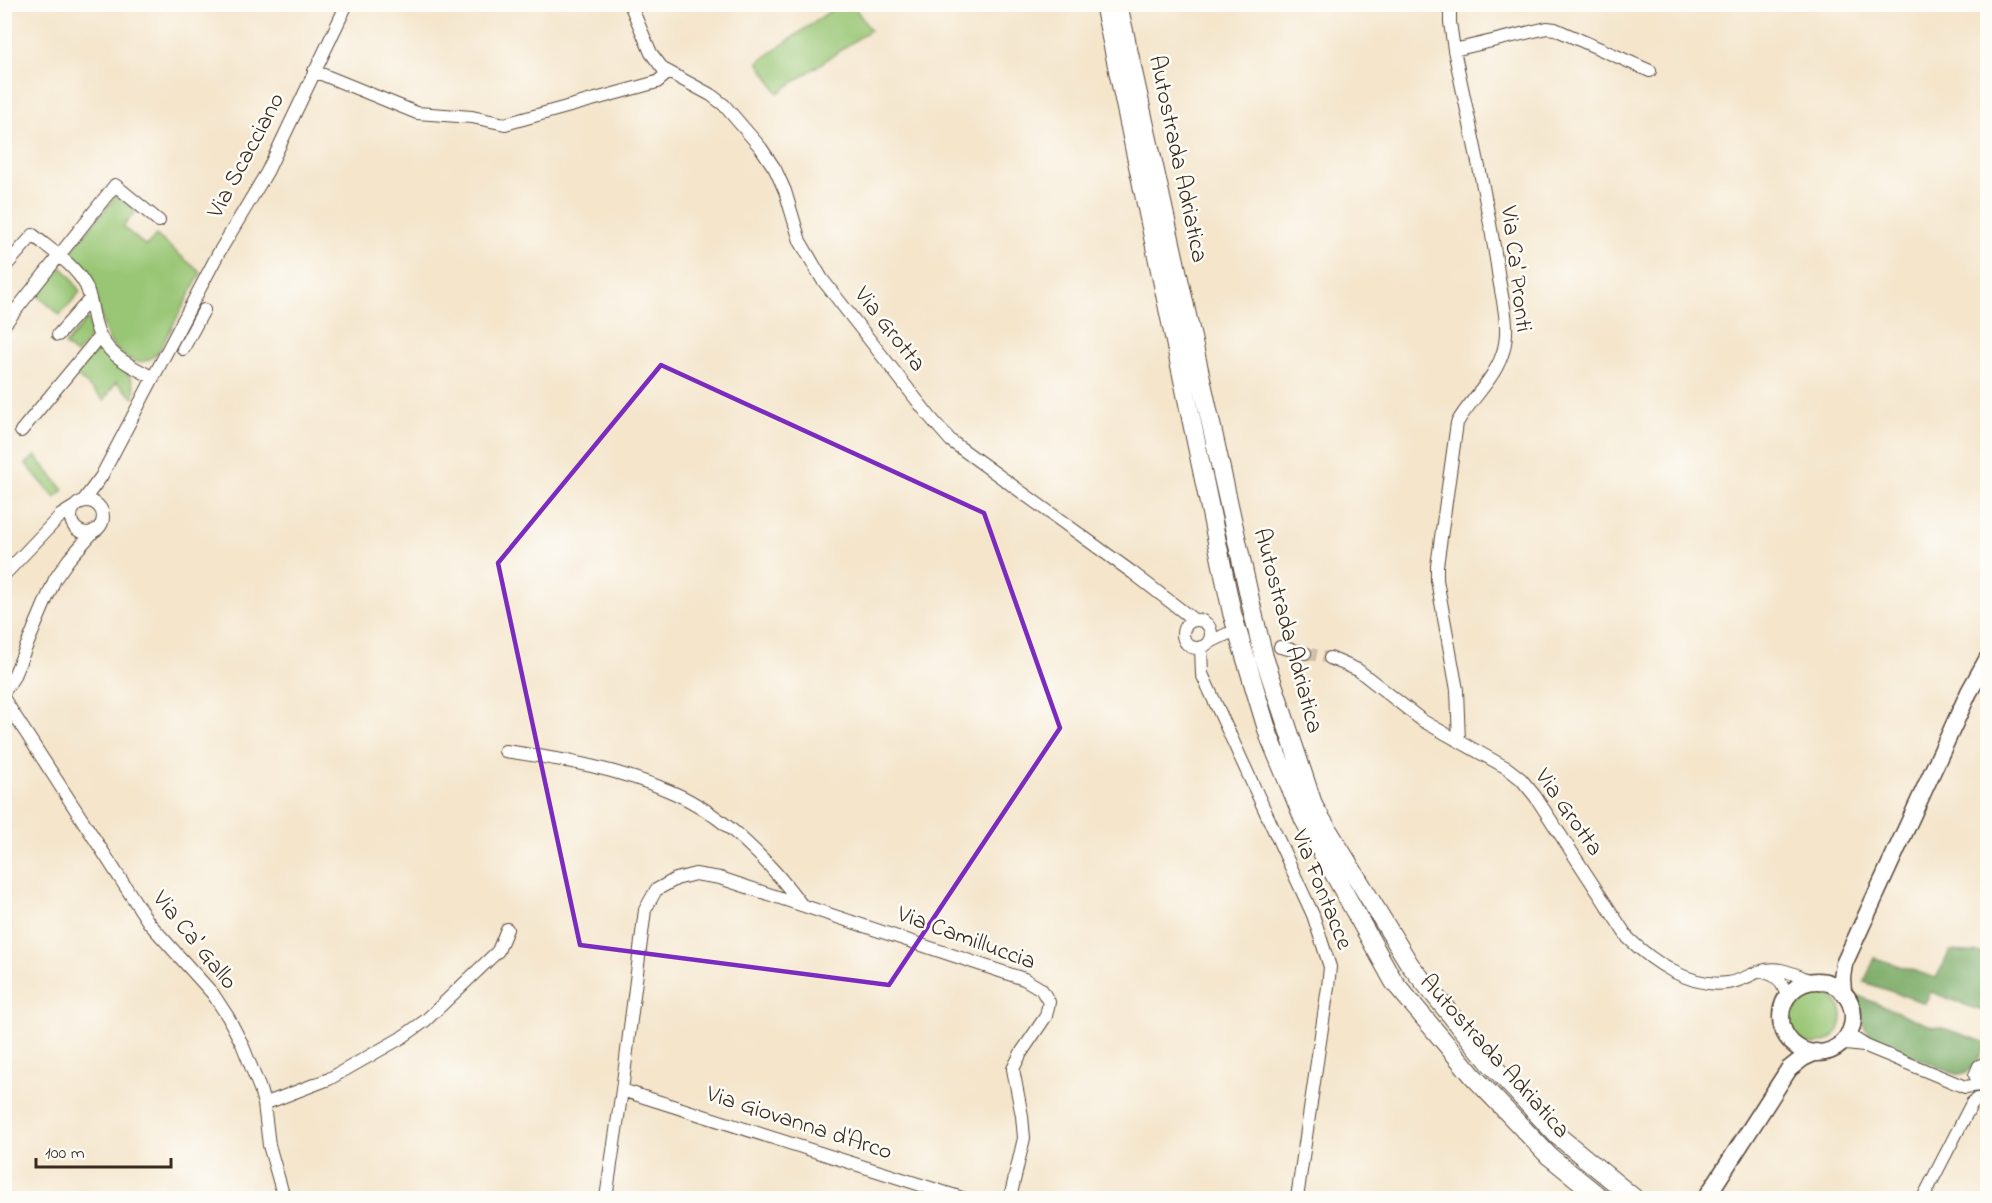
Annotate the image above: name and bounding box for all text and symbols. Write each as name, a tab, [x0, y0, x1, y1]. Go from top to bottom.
street label: Autostrada Adriatica	[1138, 52, 1216, 266]
street label: Via Scacciano	[199, 87, 295, 226]
street label: Via Ca' Pronti	[1490, 203, 1540, 334]
street label: Via Grotta	[844, 279, 934, 380]
street label: Autostrada Adriatica	[1243, 525, 1331, 737]
street label: Via Grotta	[1524, 761, 1611, 864]
street label: Via Fontacce	[1281, 824, 1361, 955]
street label: Via Ca' Gallo	[142, 883, 245, 998]
street label: Via Camilluccia	[891, 897, 1040, 980]
street label: Autostrada Adriatica	[1410, 967, 1578, 1147]
street label: Via Giovanna d'Arco	[700, 1077, 897, 1171]
scale bar	[36, 1131, 171, 1169]
text: 100 m	[45, 1141, 85, 1167]

